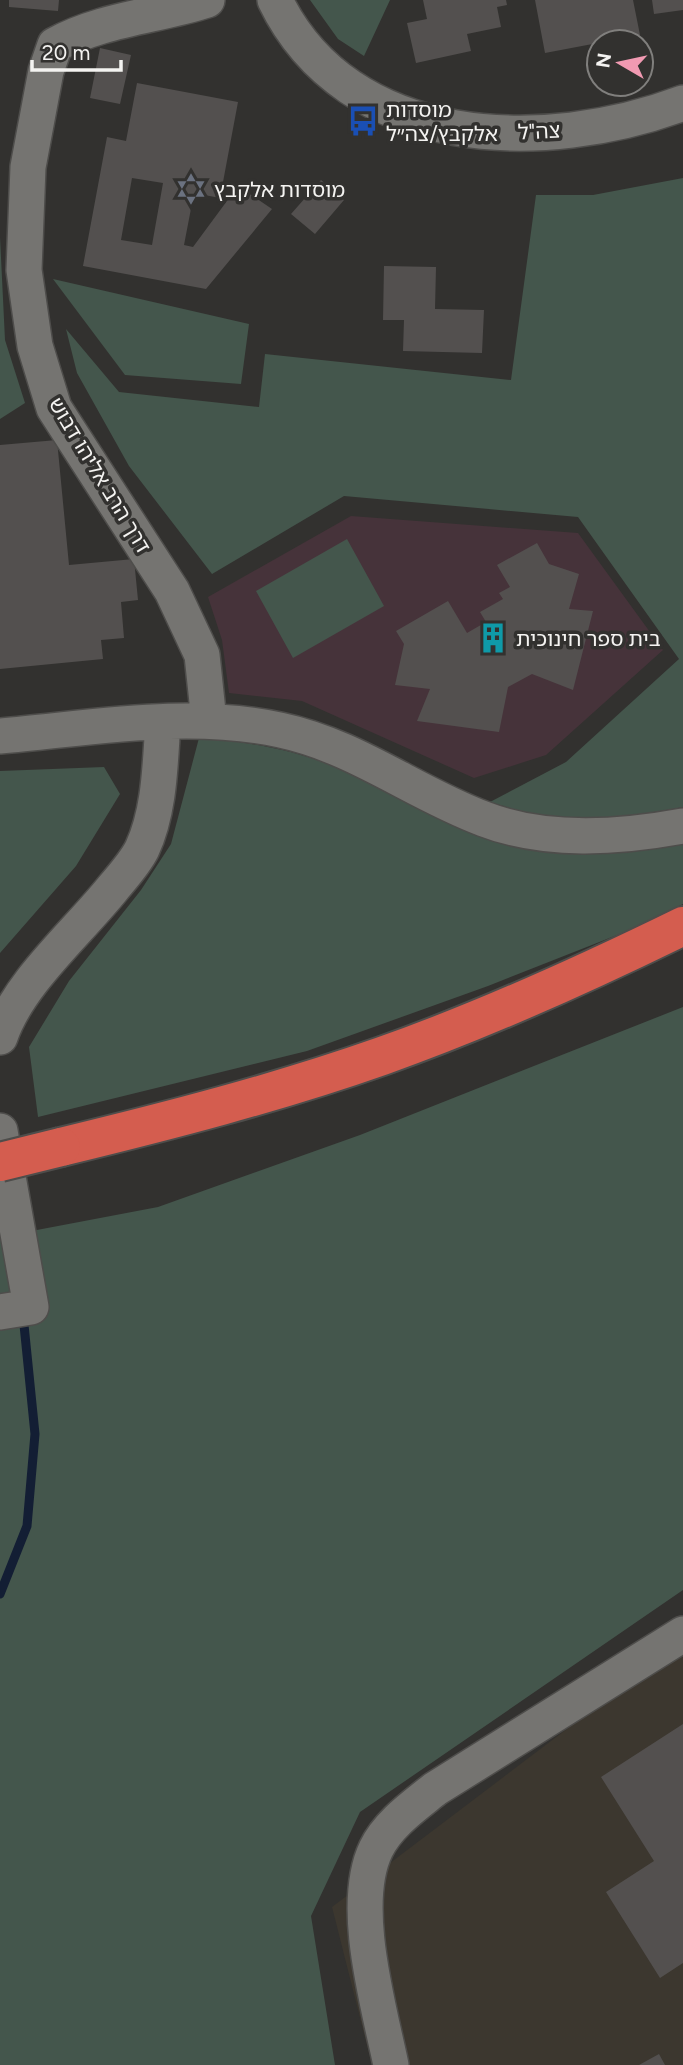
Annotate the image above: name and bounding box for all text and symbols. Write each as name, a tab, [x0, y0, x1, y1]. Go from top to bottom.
scale bar	[32, 28, 121, 72]
north arrow	[585, 28, 655, 98]
text: 20 m	[42, 40, 90, 65]
text: N	[591, 51, 616, 69]
place label: מוסדות אלקבץ/צה״ל	[386, 97, 498, 146]
bus stop icon: מוסדות אלקבץ/צה״ל	[346, 104, 380, 138]
street label: צה"ל	[517, 117, 561, 145]
synagogue icon: מוסדות אלקבץ	[174, 172, 208, 206]
place label: מוסדות אלקבץ	[214, 177, 345, 202]
street label: דרך הרב אליהו דבוש	[44, 393, 156, 557]
building icon: בית ספר חינוכית	[476, 621, 510, 655]
place label: בית ספר חינוכית	[516, 626, 661, 651]

